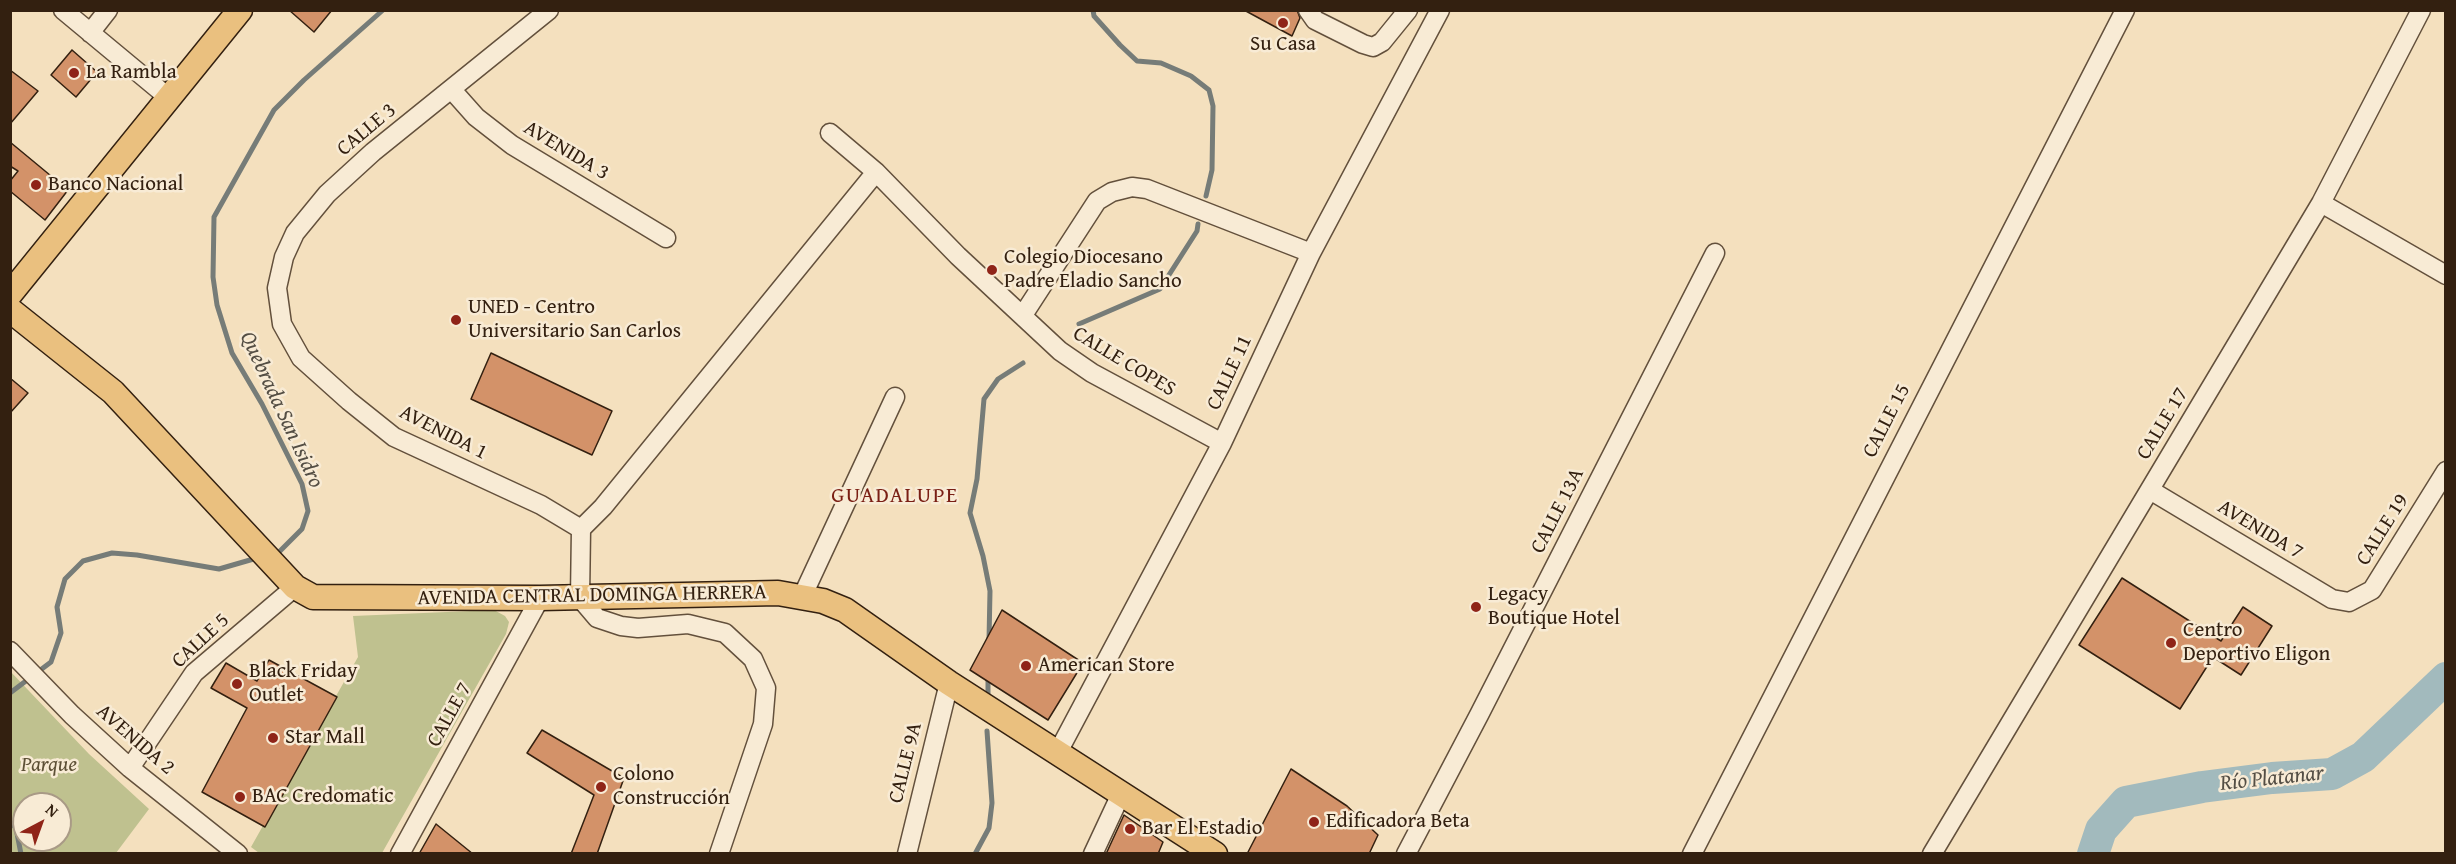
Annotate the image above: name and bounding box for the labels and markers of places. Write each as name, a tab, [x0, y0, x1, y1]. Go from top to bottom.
marker: Su Casa	[1276, 16, 1290, 30]
place label: Su Casa	[1250, 32, 1316, 58]
place label: La Rambla	[86, 60, 177, 86]
marker: La Rambla	[67, 66, 81, 80]
place label: Banco Nacional	[48, 172, 183, 198]
marker: Banco Nacional	[29, 178, 43, 192]
place label: Colegio Diocesano Padre Eladio Sancho	[1004, 245, 1182, 295]
marker: Colegio Diocesano Padre Eladio Sancho	[985, 263, 999, 277]
place label: UNED - Centro Universitario San Carlos	[468, 295, 681, 345]
marker: UNED - Centro Universitario San Carlos	[449, 313, 463, 327]
place label: Legacy Boutique Hotel	[1488, 582, 1620, 632]
marker: Legacy Boutique Hotel	[1469, 600, 1483, 614]
place label: Centro Deportivo Eligon	[2183, 618, 2330, 668]
marker: Centro Deportivo Eligon	[2164, 636, 2178, 650]
place label: American Store	[1038, 653, 1175, 679]
place label: Black Friday Outlet	[249, 659, 357, 709]
marker: American Store	[1019, 659, 1033, 673]
marker: Black Friday Outlet	[230, 677, 244, 691]
place label: Star Mall	[285, 725, 365, 751]
marker: Star Mall	[266, 731, 280, 745]
place label: Colono Construcción	[613, 762, 730, 812]
marker: Colono Construcción	[594, 780, 608, 794]
place label: BAC Credomatic	[252, 784, 394, 810]
marker: BAC Credomatic	[233, 790, 247, 804]
place label: Edificadora Beta	[1326, 809, 1470, 835]
marker: Edificadora Beta	[1307, 815, 1321, 829]
place label: Bar El Estadio	[1142, 816, 1262, 842]
marker: Bar El Estadio	[1123, 822, 1137, 836]

